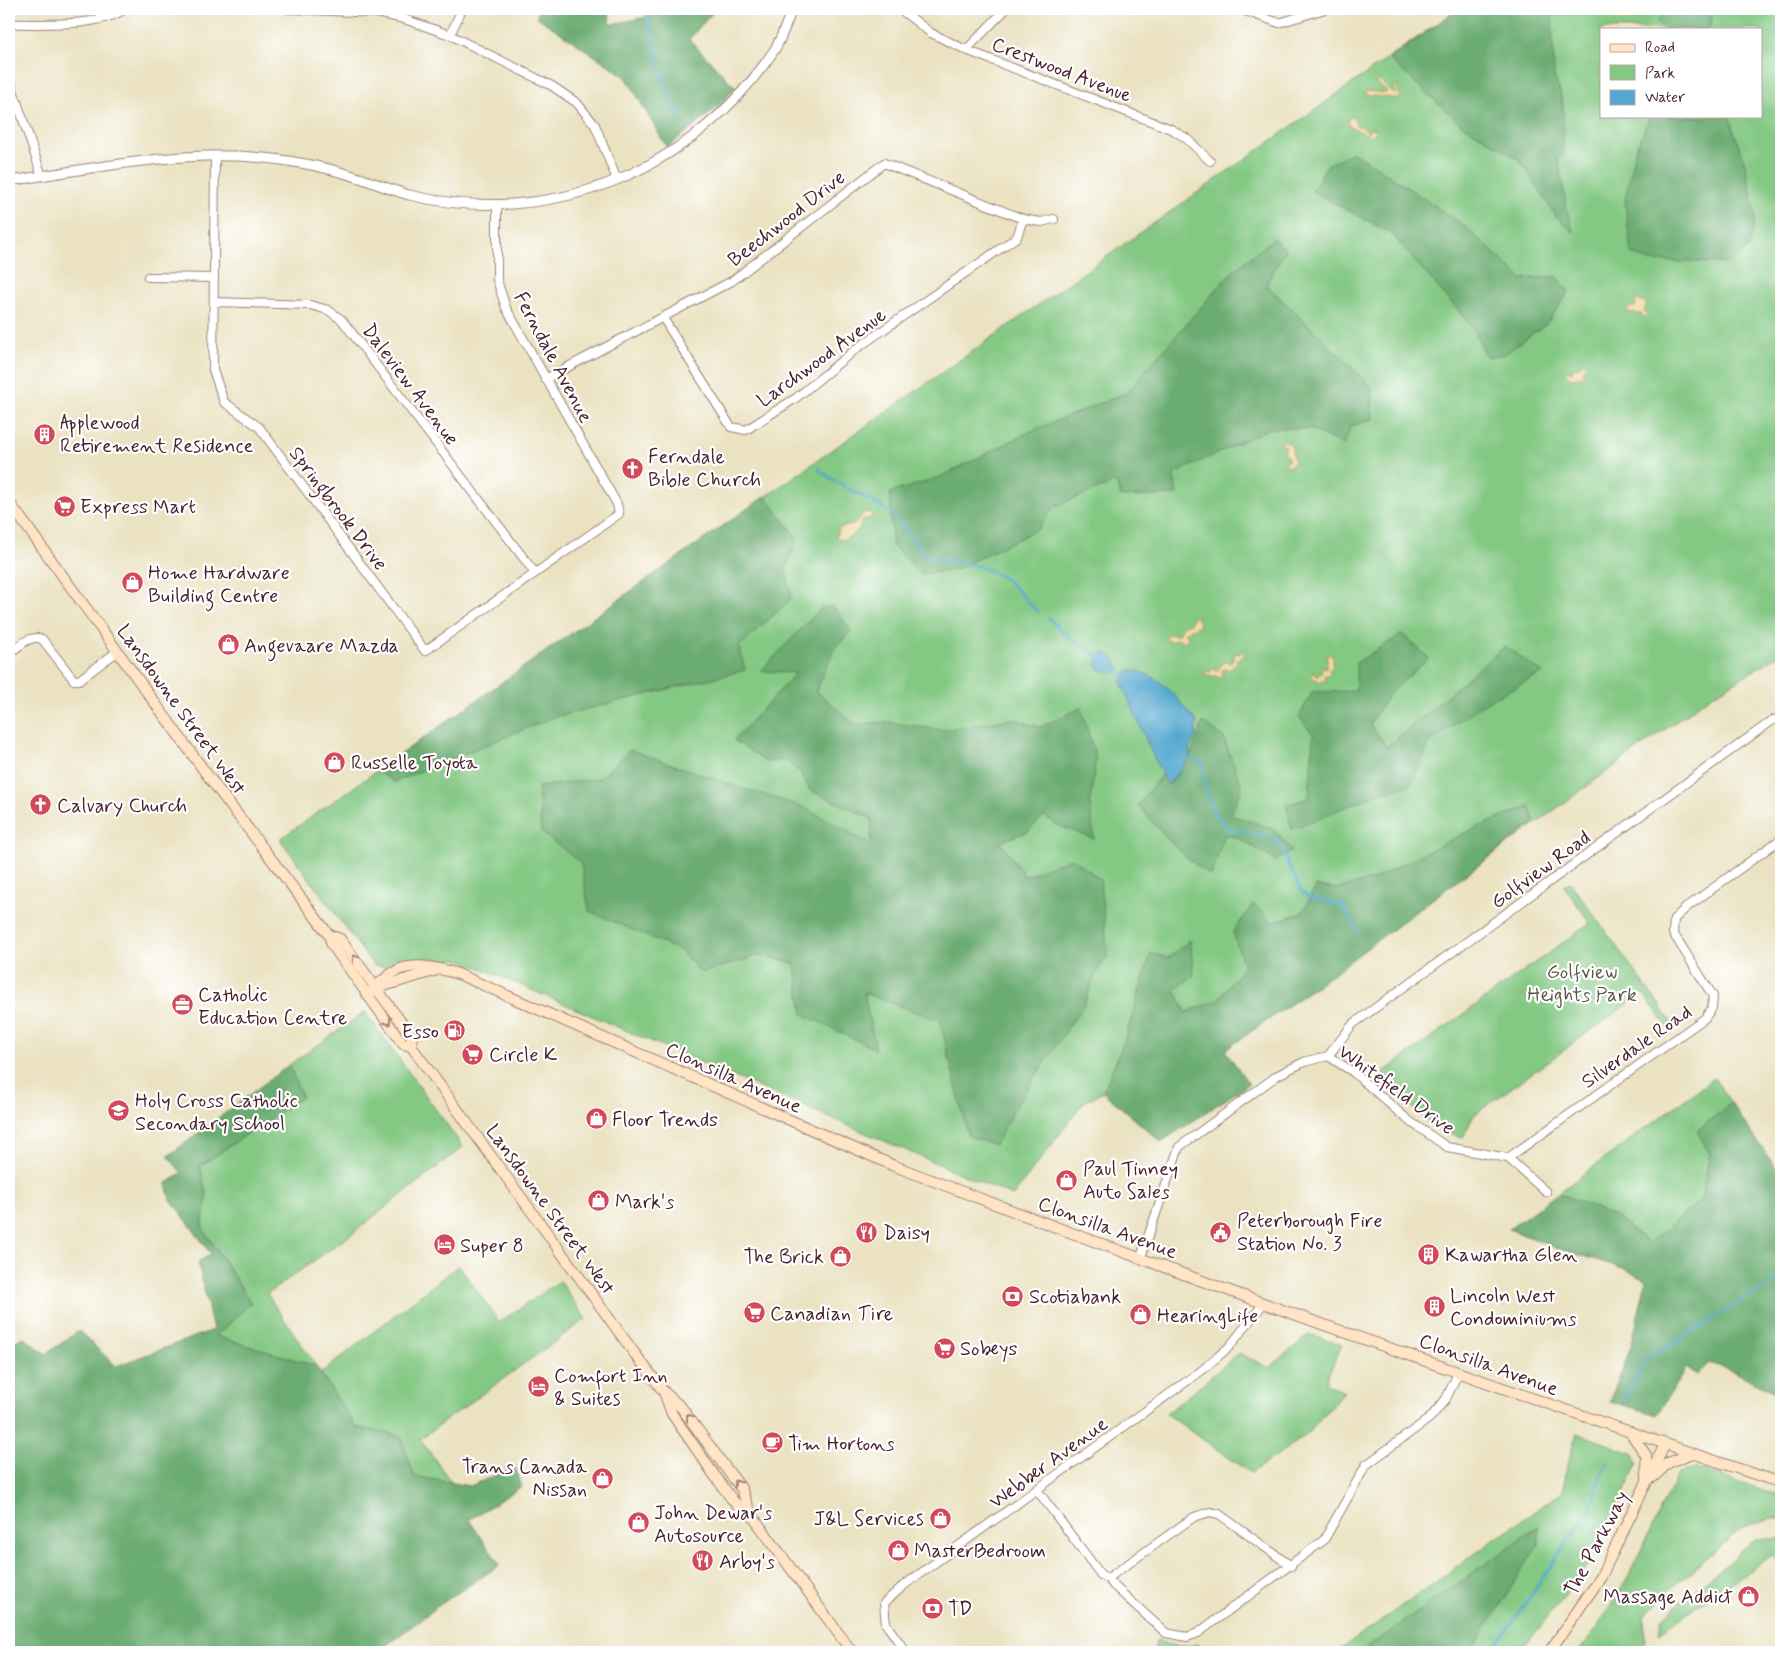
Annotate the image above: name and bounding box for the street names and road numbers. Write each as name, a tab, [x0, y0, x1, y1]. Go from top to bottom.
street label: Crestwood Avenue	[988, 31, 1135, 110]
street label: Beechwood Drive	[723, 165, 851, 274]
street label: Ferndale Avenue	[507, 287, 599, 428]
street label: Larchwood Avenue	[752, 302, 892, 414]
street label: Daleview Avenue	[355, 318, 465, 451]
street label: Springbrook Drive	[281, 441, 393, 578]
street label: Lansdowne Street West	[110, 619, 252, 801]
street label: Golfview Road	[1485, 825, 1596, 916]
street label: Silverdale Road	[1576, 999, 1697, 1095]
street label: Clonsilla Avenue	[661, 1036, 806, 1121]
street label: Whitefield Drive	[1332, 1039, 1460, 1142]
street label: Lansdowne Street West	[479, 1119, 621, 1301]
street label: Clonsilla Avenue	[1034, 1191, 1181, 1266]
street label: Clonsilla Avenue	[1415, 1328, 1562, 1403]
street label: Webber Avenue	[984, 1411, 1114, 1515]
street label: The Parkway	[1558, 1486, 1636, 1601]

